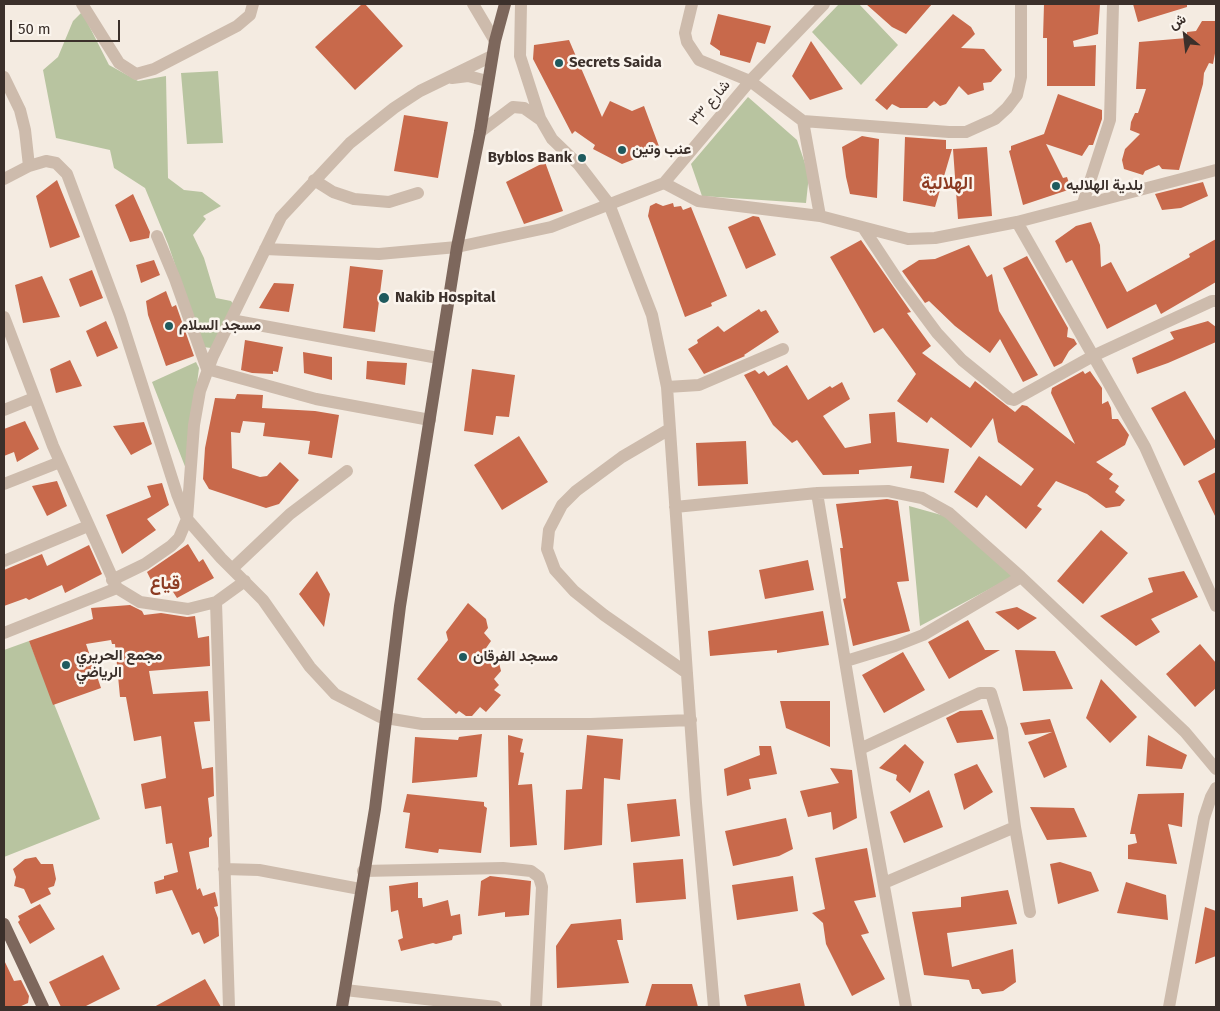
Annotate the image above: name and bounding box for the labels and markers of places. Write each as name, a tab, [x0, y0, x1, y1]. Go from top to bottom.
place label: Secrets Saida	[569, 54, 662, 72]
marker: Secrets Saida	[553, 57, 565, 69]
place label: عنب وتين	[632, 141, 691, 159]
marker: عنب وتين	[616, 144, 628, 156]
place label: Byblos Bank	[488, 149, 572, 167]
marker: Byblos Bank	[576, 152, 588, 164]
place label: بلدية الهلاليه	[1066, 177, 1143, 195]
marker: بلدية الهلاليه	[1050, 180, 1062, 192]
place label: Nakib Hospital	[395, 289, 495, 307]
marker: Nakib Hospital	[377, 291, 391, 305]
place label: مسجد السلام	[179, 317, 261, 335]
marker: مسجد السلام	[163, 320, 175, 332]
place label: مجمع الحريري الرياضي	[76, 647, 162, 682]
place label: مسجد الفرقان	[473, 648, 558, 666]
marker: مسجد الفرقان	[457, 651, 469, 663]
marker: مجمع الحريري الرياضي	[60, 659, 72, 671]

